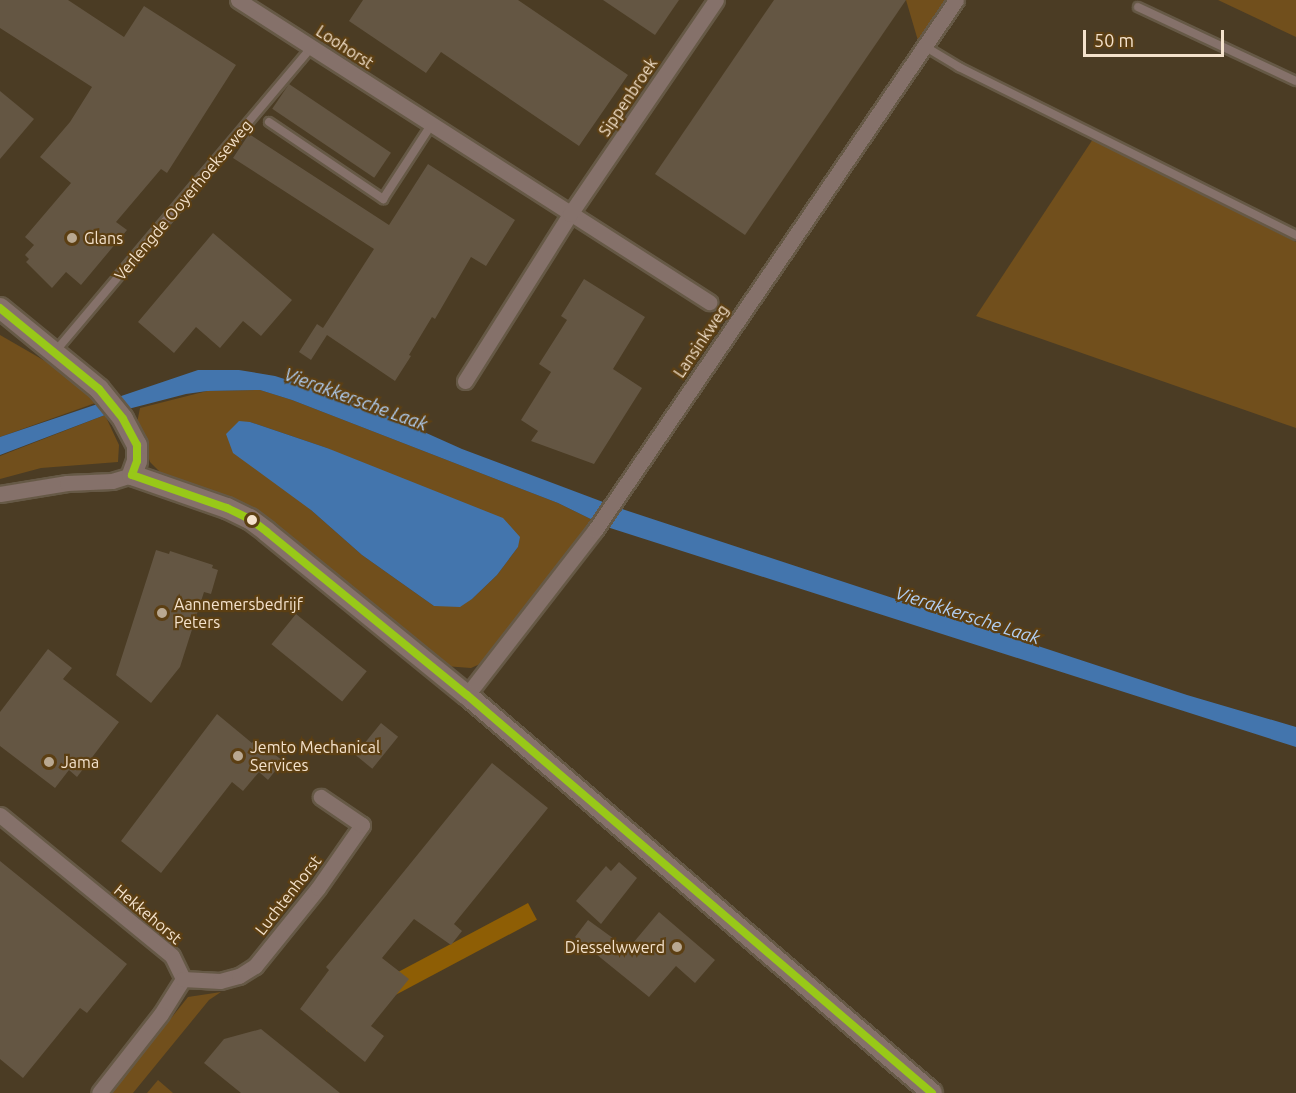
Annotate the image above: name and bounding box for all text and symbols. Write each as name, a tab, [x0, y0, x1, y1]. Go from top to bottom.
scale bar	[1086, 18, 1227, 56]
street label: Loohorst	[313, 21, 377, 73]
text: 50 m	[1094, 30, 1134, 50]
street label: Sippenbroek	[595, 54, 661, 140]
street label: Verlengde Ooyerhoekseweg	[110, 116, 256, 284]
place label: Glans	[84, 228, 123, 248]
marker: Glans	[65, 231, 79, 245]
street label: Lansinkweg	[670, 301, 732, 381]
water label: Vierakkersche Laak	[281, 363, 431, 435]
unlabelled marker	[246, 514, 258, 526]
water label: Vierakkersche Laak	[893, 581, 1043, 649]
place label: Aannemersbedrijf Peters	[174, 594, 303, 632]
marker: Aannemersbedrijf Peters	[155, 606, 169, 620]
place label: Jemto Mechanical Services	[250, 737, 380, 775]
marker: Jemto Mechanical Services	[231, 749, 245, 763]
place label: Jama	[61, 752, 99, 772]
marker: Jama	[42, 755, 56, 769]
street label: Luchtenhorst	[251, 851, 325, 939]
street label: Hekkehorst	[110, 880, 186, 948]
place label: Diesselwwerd	[565, 937, 665, 957]
marker: Diesselwwerd	[670, 940, 684, 954]

